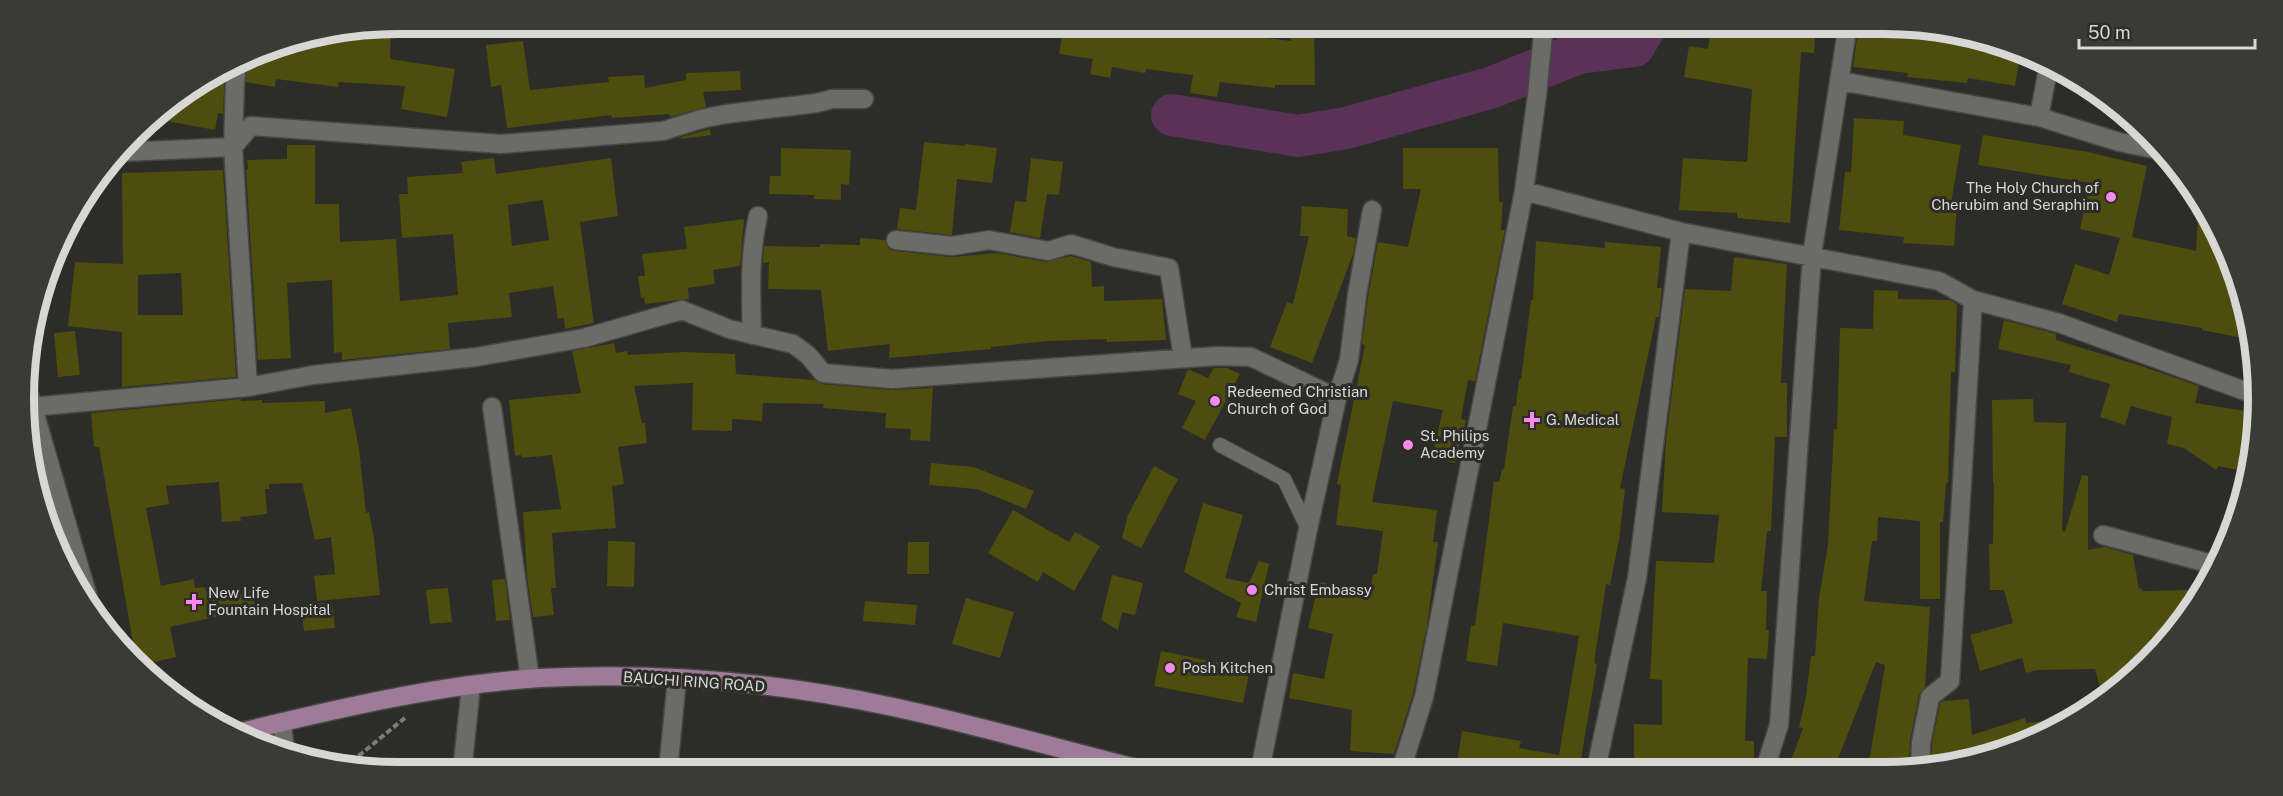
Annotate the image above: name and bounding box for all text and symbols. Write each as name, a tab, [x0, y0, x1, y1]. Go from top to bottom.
scale bar	[2079, 12, 2254, 50]
text: 50 m	[2088, 22, 2131, 43]
place label: The Holy Church of Cherubim and Seraphim	[1931, 179, 2099, 213]
marker: The Holy Church of Cherubim and Seraphim	[2104, 190, 2118, 204]
place label: Redeemed Christian Church of God	[1227, 383, 1368, 417]
marker: Redeemed Christian Church of God	[1208, 394, 1222, 408]
marker: G. Medical	[1523, 411, 1541, 429]
place label: G. Medical	[1546, 411, 1619, 428]
place label: St. Philips Academy	[1420, 427, 1489, 461]
marker: St. Philips Academy	[1401, 438, 1415, 452]
place label: Christ Embassy	[1264, 581, 1372, 598]
marker: Christ Embassy	[1245, 583, 1259, 597]
place label: New Life Fountain Hospital	[208, 584, 331, 618]
marker: New Life Fountain Hospital	[185, 593, 203, 611]
place label: Posh Kitchen	[1182, 659, 1273, 676]
marker: Posh Kitchen	[1163, 661, 1177, 675]
street label: BAUCHI RING ROAD	[623, 668, 766, 695]

